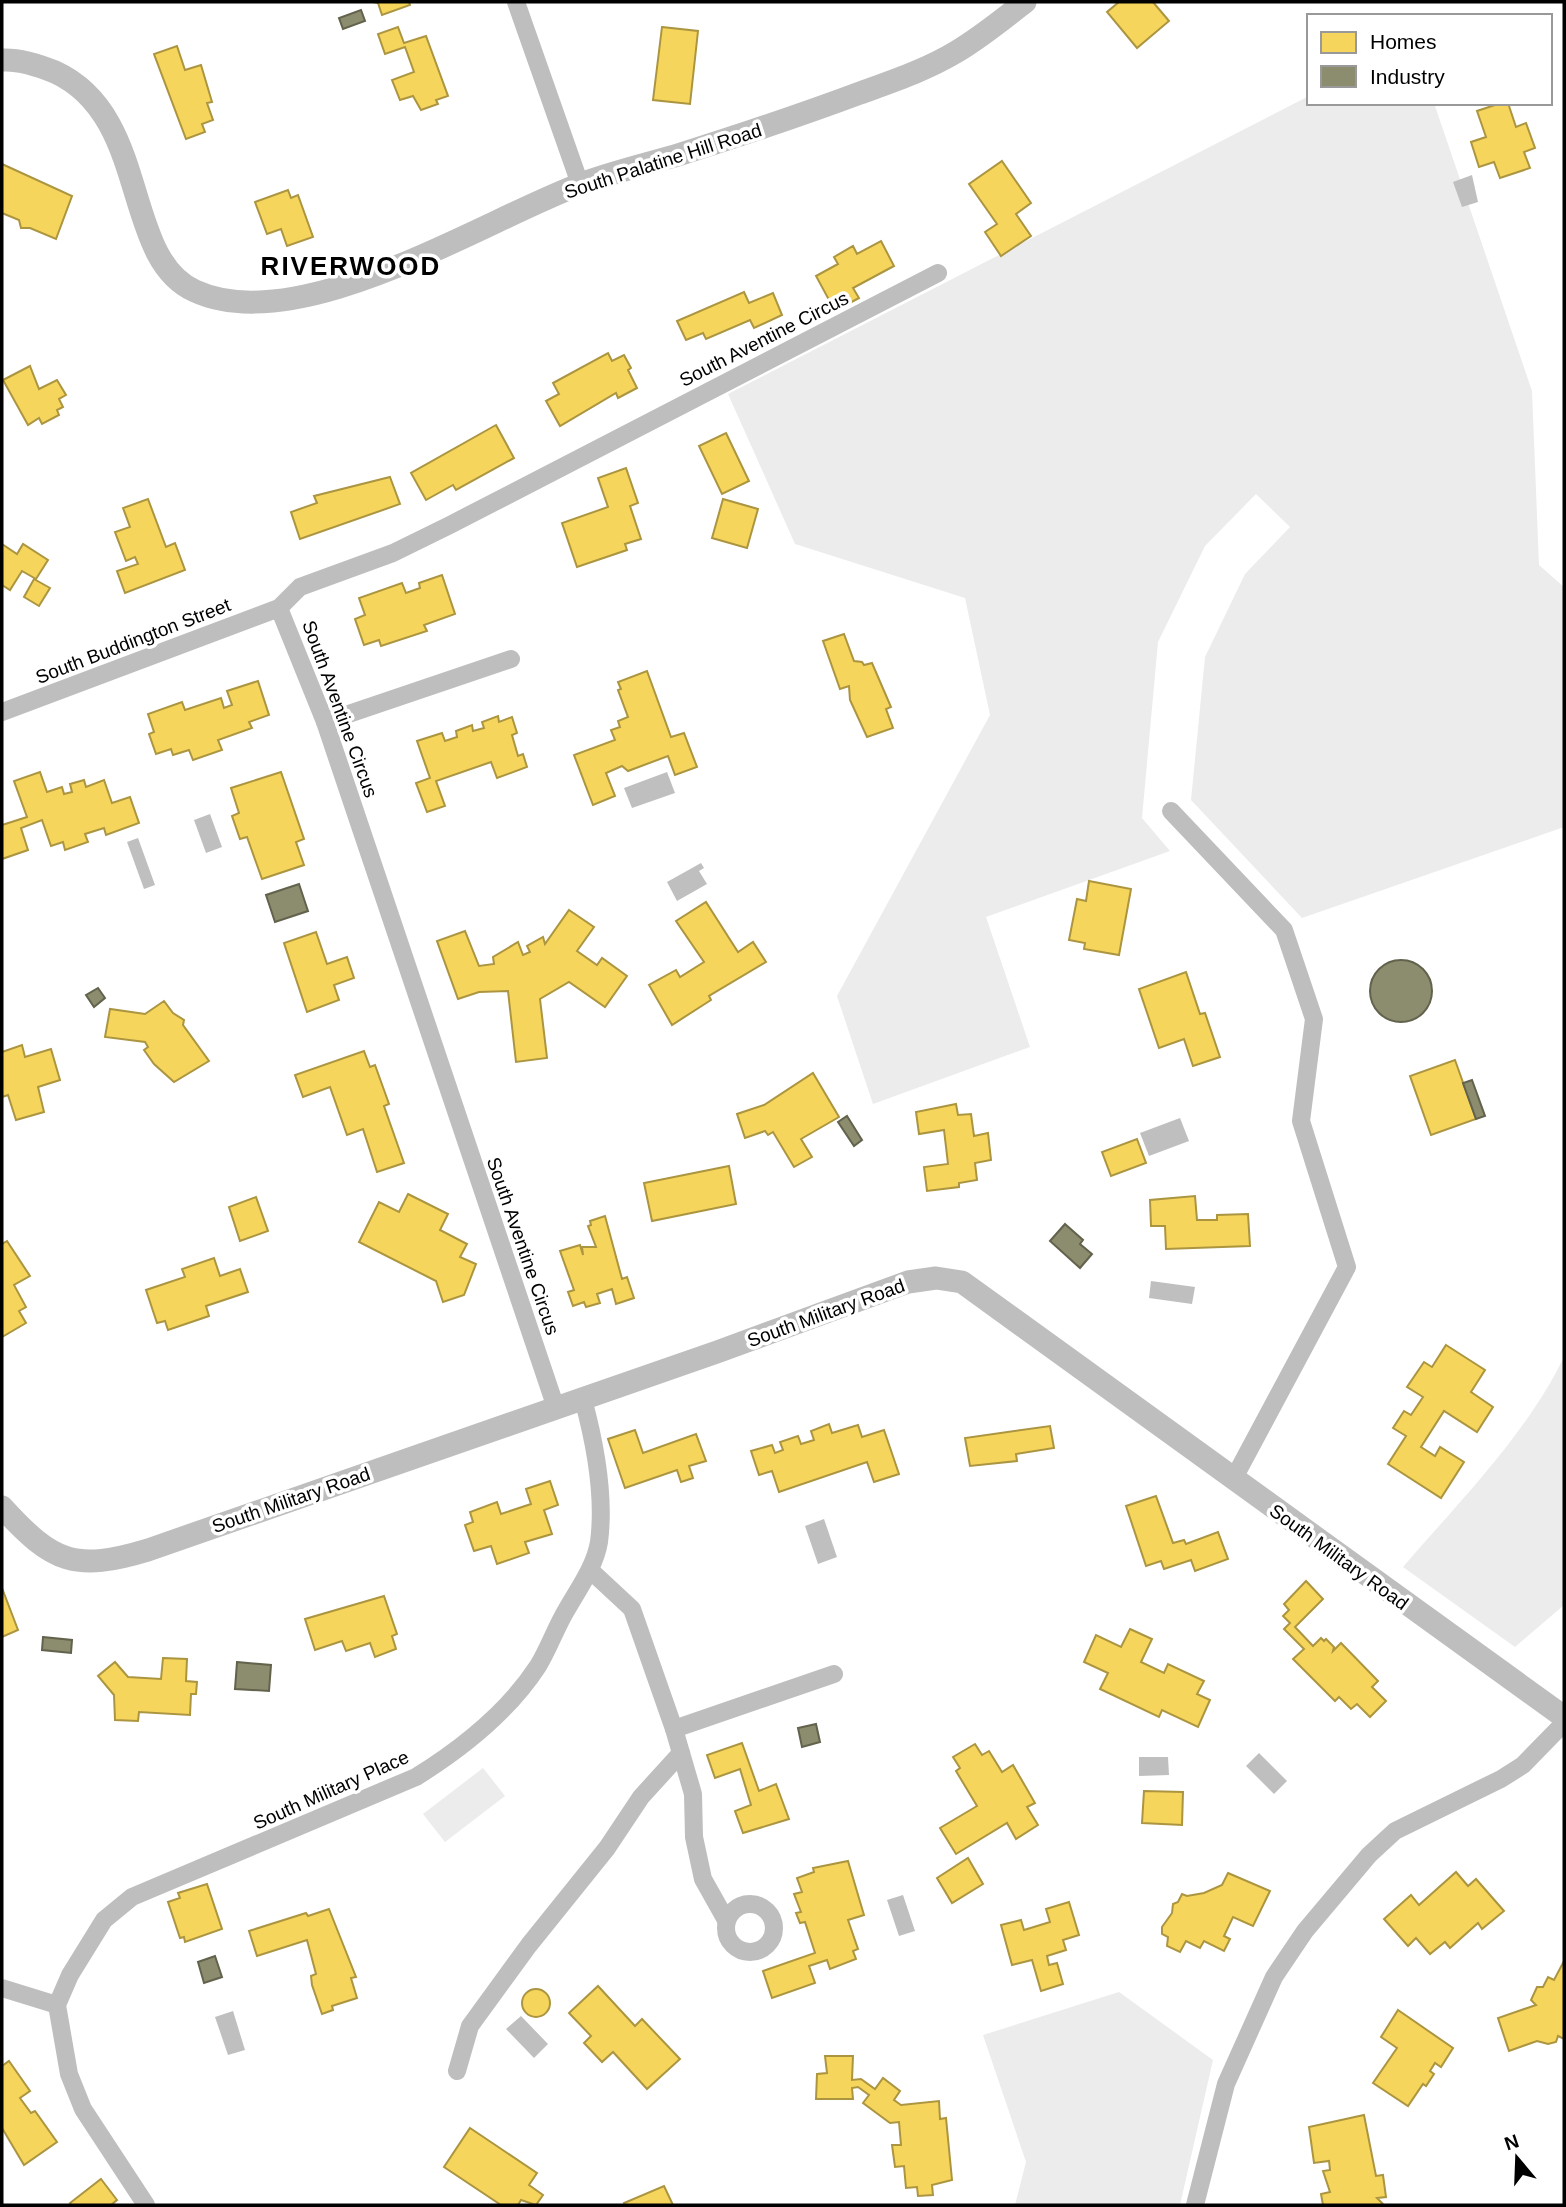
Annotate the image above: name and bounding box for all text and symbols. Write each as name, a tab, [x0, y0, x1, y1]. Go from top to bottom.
legend	[1307, 14, 1552, 105]
text: Homes	[1370, 30, 1437, 53]
text: Industry	[1370, 65, 1445, 88]
street label: South Palatine Hill Road	[562, 119, 764, 203]
district label: RIVERWOOD	[261, 251, 441, 281]
street label: South Aventine Circus	[676, 287, 852, 391]
street label: South Buddington Street	[33, 594, 234, 688]
street label: South Aventine Circus	[298, 618, 382, 800]
street label: South Aventine Circus	[483, 1154, 563, 1338]
street label: South Military Road	[745, 1275, 907, 1351]
street label: South Military Road	[209, 1463, 373, 1537]
street label: South Military Road	[1266, 1500, 1412, 1614]
street label: South Military Place	[250, 1746, 412, 1834]
north arrow	[1482, 2123, 1552, 2193]
text: N	[1502, 2130, 1522, 2155]

